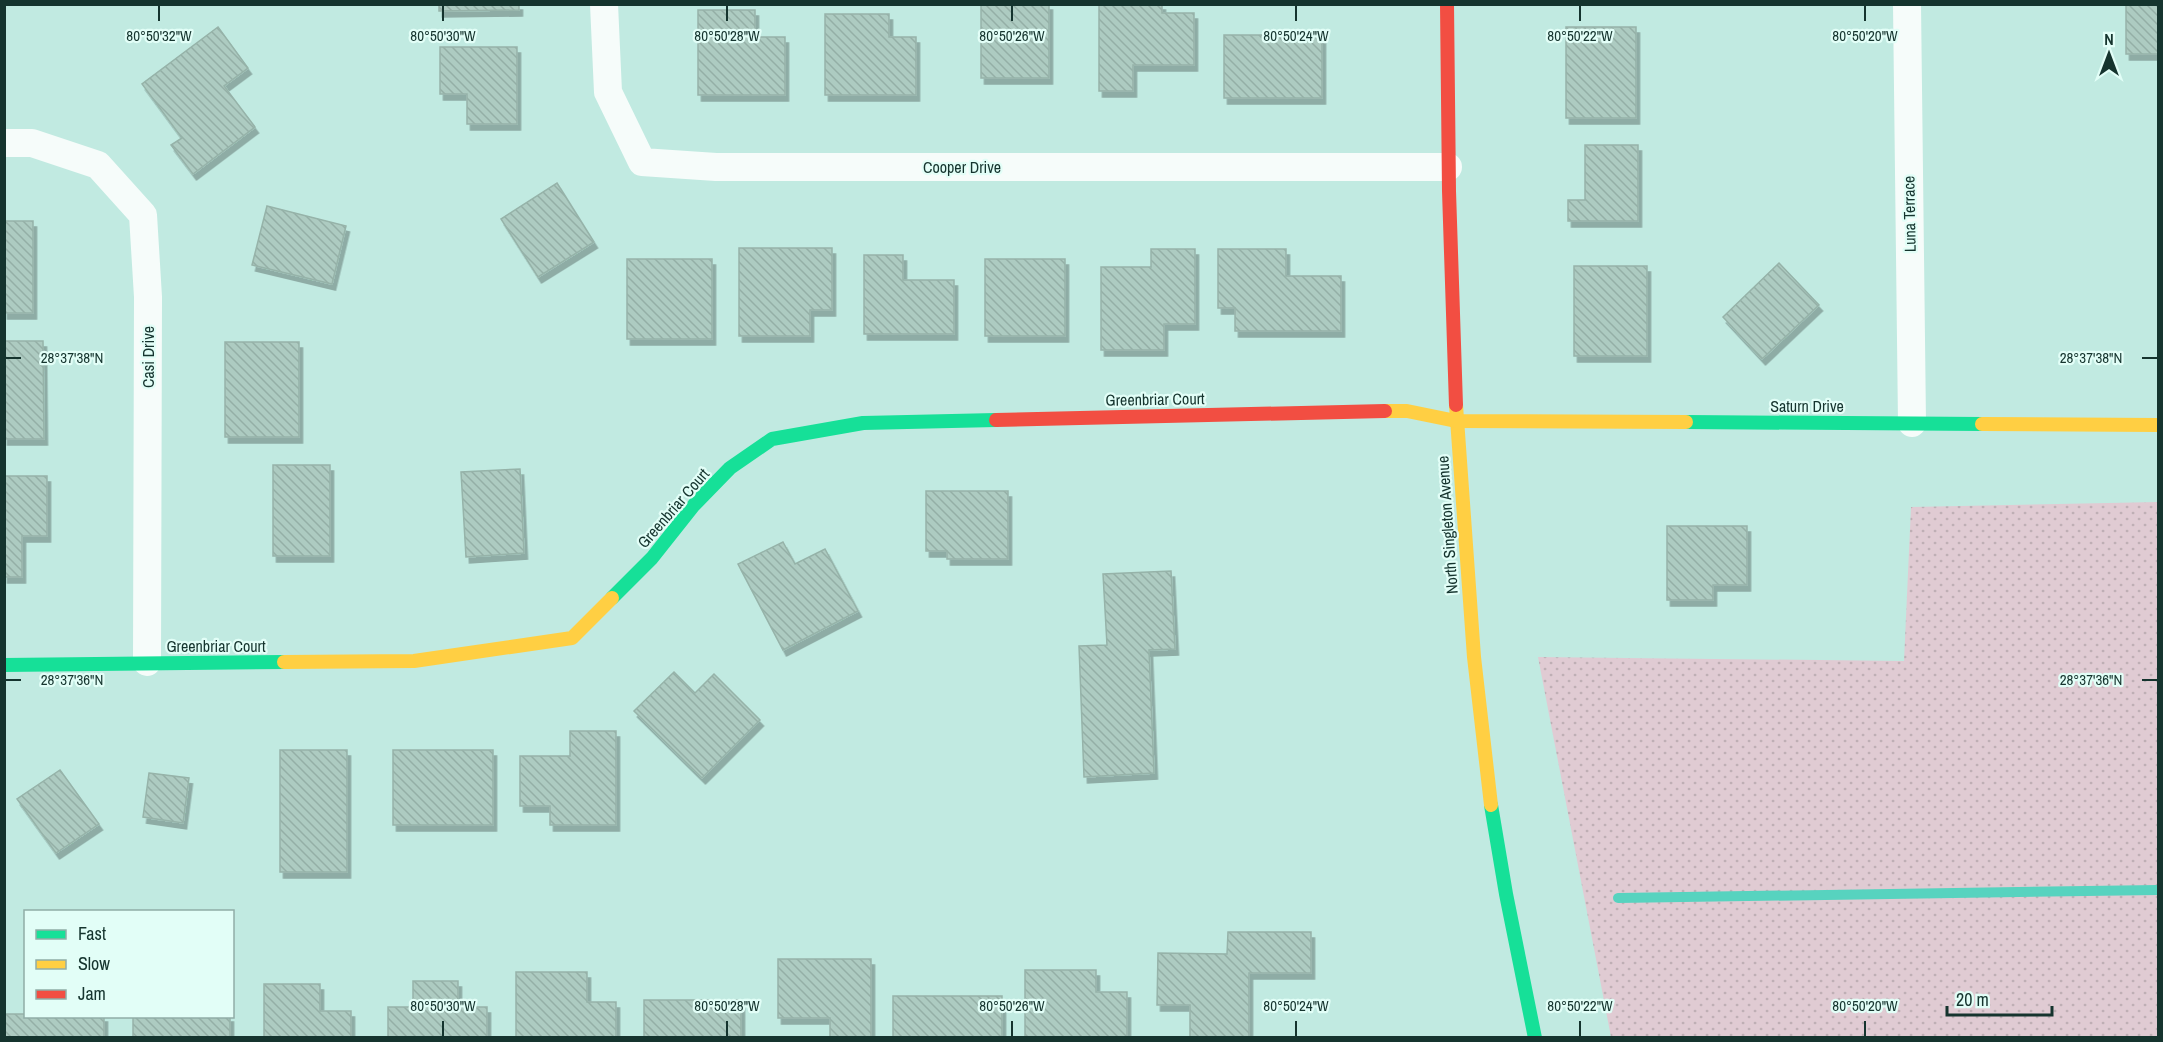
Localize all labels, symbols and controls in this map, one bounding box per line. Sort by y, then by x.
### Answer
north arrow [2079,24,2139,84]
text: 80°50'32"W [126,25,192,46]
text: 80°50'30"W [410,25,476,46]
text: 80°50'28"W [694,25,760,46]
text: 80°50'26"W [979,25,1045,46]
text: 80°50'24"W [1263,25,1329,46]
text: 80°50'22"W [1547,25,1613,46]
text: 80°50'20"W [1832,25,1898,46]
text: N [2104,28,2114,50]
street label: Cooper Drive [923,156,1001,178]
street label: Luna Terrace [1897,176,1921,252]
street label: Casi Drive [137,326,159,388]
text: 28°37'38"N [41,347,103,368]
text: 28°37'38"N [2060,347,2122,368]
street label: Greenbriar Court [1105,387,1205,411]
street label: Saturn Drive [1770,395,1844,417]
street label: North Singleton Avenue [1431,455,1463,595]
street label: Greenbriar Court [632,463,714,553]
street label: Greenbriar Court [166,635,266,657]
text: 28°37'36"N [41,669,103,690]
text: 28°37'36"N [2060,669,2122,690]
legend [24,910,234,1018]
text: Fast [78,921,106,946]
text: Slow [78,951,110,976]
scale bar [1947,979,2052,1017]
text: Jam [78,981,106,1006]
text: 20 m [1956,987,1989,1012]
text: 80°50'30"W [410,995,476,1016]
text: 80°50'28"W [694,995,760,1016]
text: 80°50'26"W [979,995,1045,1016]
text: 80°50'24"W [1263,995,1329,1016]
text: 80°50'22"W [1547,995,1613,1016]
text: 80°50'20"W [1832,995,1898,1016]

